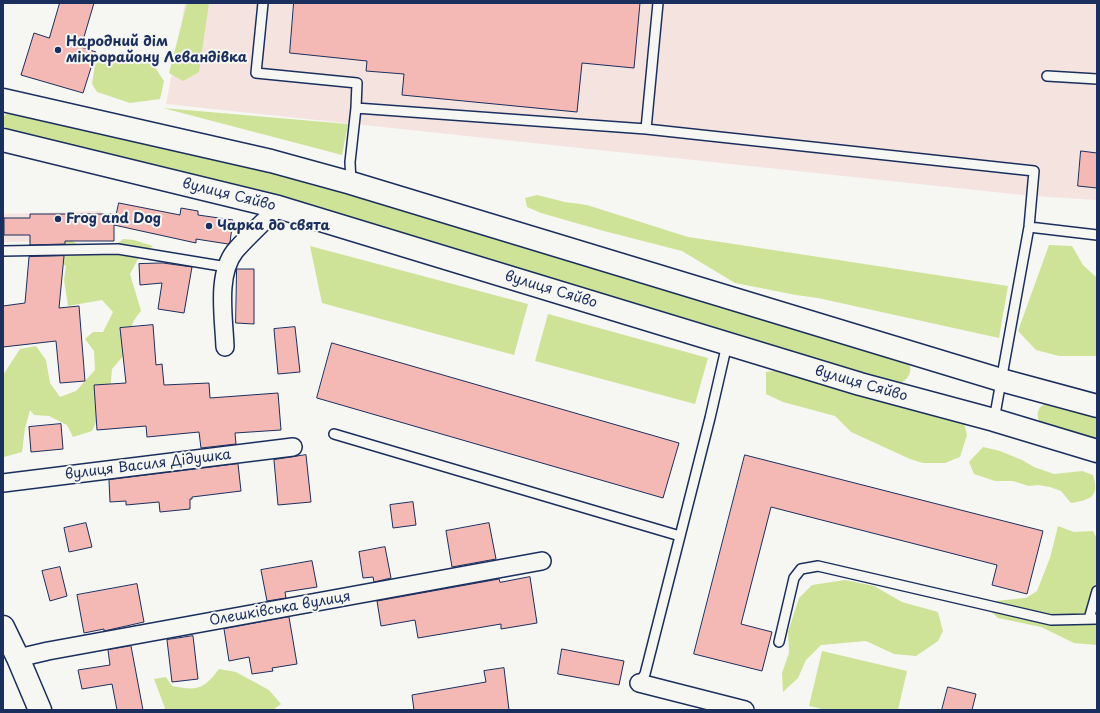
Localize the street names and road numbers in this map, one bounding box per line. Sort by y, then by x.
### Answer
street label: вулиця Сяйво [180,175,278,215]
street label: вулиця Сяйво [503,268,599,312]
street label: вулиця Сяйво [813,363,909,405]
street label: вулиця Василя Дідушка [64,446,232,484]
street label: Олешківська вулиця [208,588,352,630]

